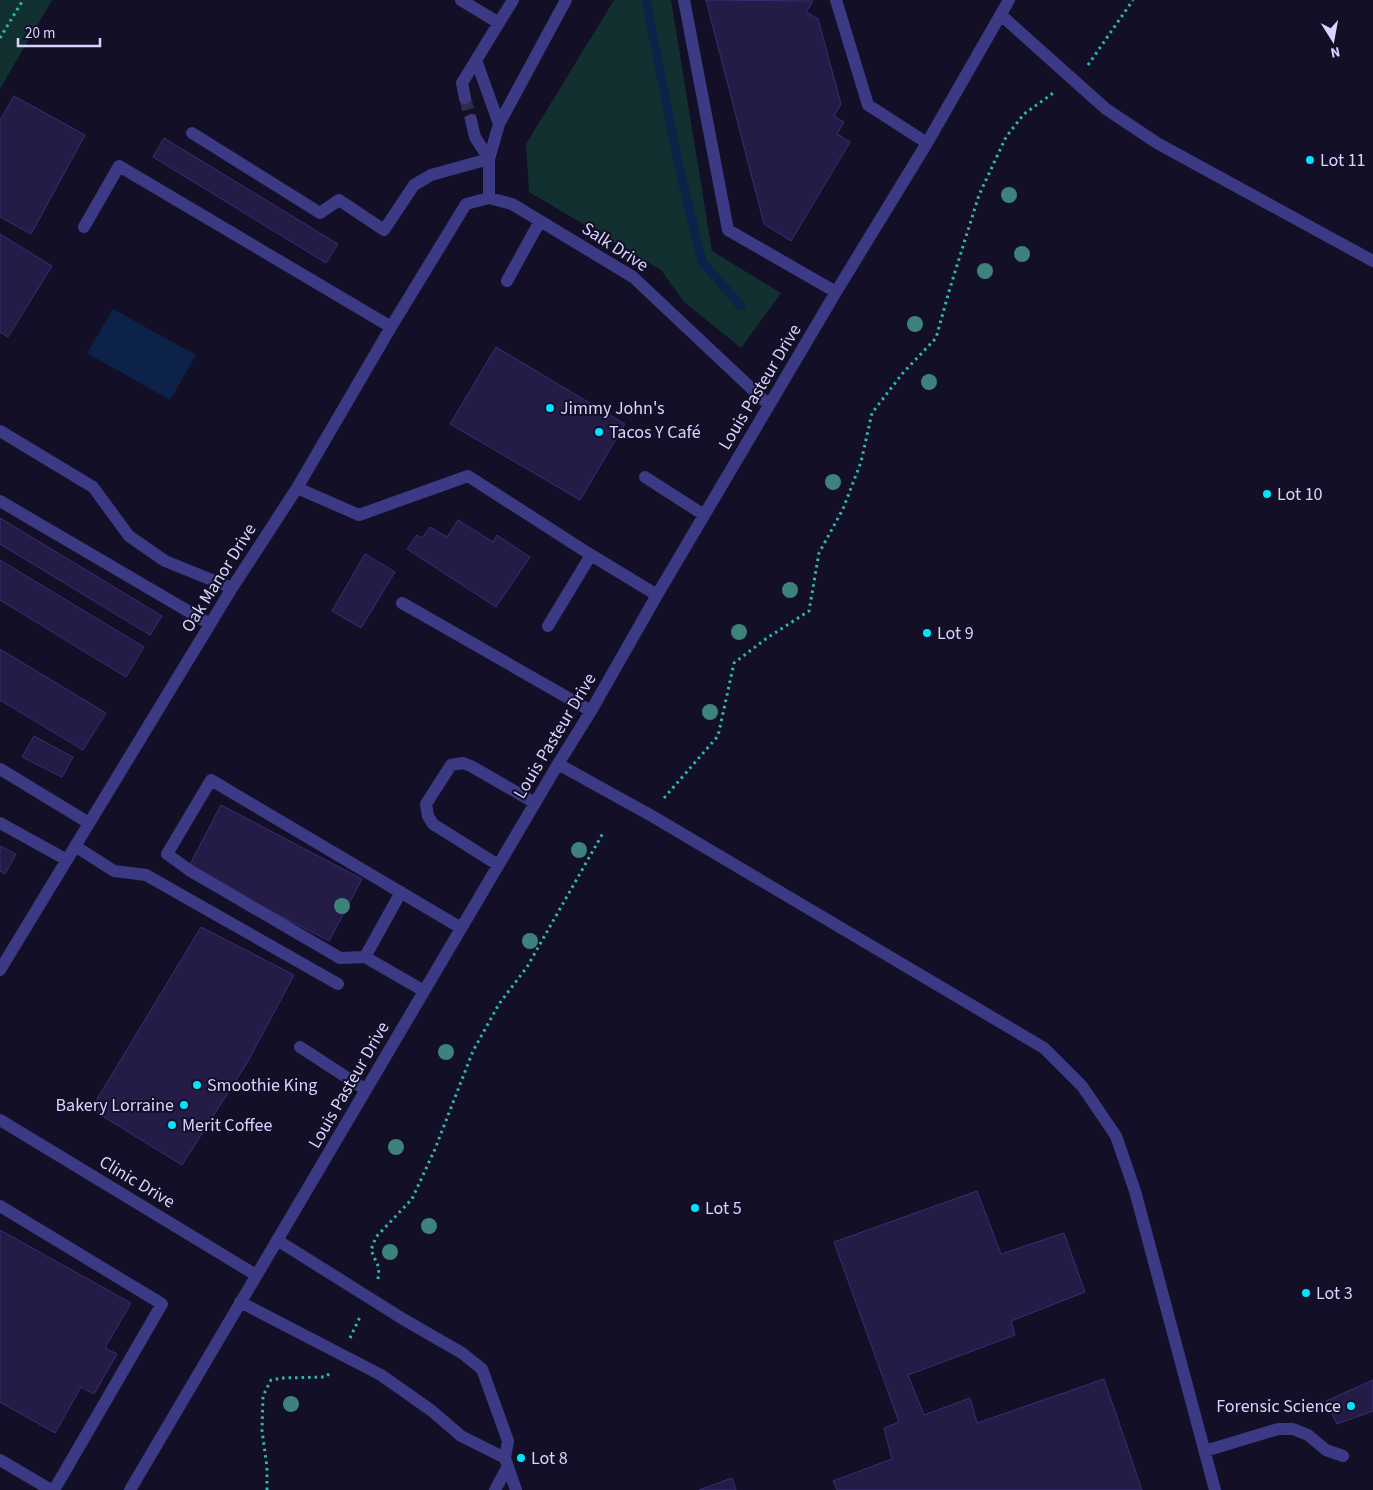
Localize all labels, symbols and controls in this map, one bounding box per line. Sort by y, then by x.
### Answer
scale bar [18,15,100,47]
north arrow [1308,15,1358,65]
text: 20 m [25,23,55,44]
text: N [1329,41,1342,62]
place label: Lot 11 [1320,148,1366,173]
marker: Lot 11 [1304,154,1316,166]
street label: Salk Drive [577,216,653,278]
street label: Louis Pasteur Drive [713,319,808,455]
place label: Jimmy John's [560,396,665,421]
marker: Jimmy John's [544,402,556,414]
place label: Tacos Y Café [609,420,701,445]
marker: Tacos Y Café [593,426,605,438]
place label: Lot 10 [1277,482,1323,507]
marker: Lot 10 [1261,488,1273,500]
street label: Oak Manor Drive [176,519,263,637]
place label: Lot 9 [937,621,974,646]
marker: Lot 9 [921,627,933,639]
street label: Louis Pasteur Drive [508,668,603,804]
street label: Louis Pasteur Drive [302,1017,396,1153]
place label: Smoothie King [207,1073,317,1098]
marker: Smoothie King [191,1079,203,1091]
place label: Bakery Lorraine [55,1093,174,1118]
marker: Bakery Lorraine [178,1099,190,1111]
place label: Merit Coffee [182,1113,272,1138]
marker: Merit Coffee [166,1119,178,1131]
street label: Clinic Drive [94,1150,180,1214]
place label: Lot 5 [705,1196,742,1221]
marker: Lot 5 [689,1202,701,1214]
place label: Lot 3 [1316,1281,1353,1306]
marker: Lot 3 [1300,1287,1312,1299]
place label: Forensic Science [1216,1394,1341,1419]
marker: Forensic Science [1345,1400,1357,1412]
place label: Lot 8 [531,1446,568,1471]
marker: Lot 8 [515,1452,527,1464]

